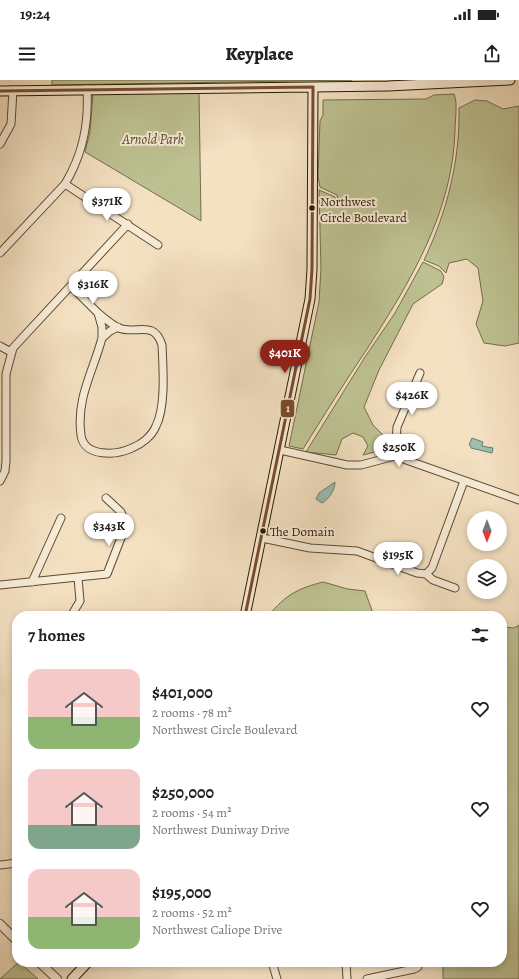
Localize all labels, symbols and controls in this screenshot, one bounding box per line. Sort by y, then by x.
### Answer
text: 19:24 [20,4,50,24]
text: Keyplace [225,42,294,66]
icon: menu [16,43,38,65]
icon: share [481,43,503,65]
park label: Arnold Park [121,130,184,149]
pin: $371K [79,188,135,222]
text: $371K [92,192,122,209]
place label: Northwest Circle Boulevard [320,193,407,226]
marker: Northwest Circle Boulevard [307,203,317,213]
pin: $316K [65,271,121,305]
text: $316K [78,275,108,292]
pin: $401K [257,340,313,374]
text: $401K [269,344,301,361]
pin: $426K [384,382,440,416]
text: $426K [395,386,429,403]
line badge: 1 [280,399,295,418]
text: 1 [286,401,290,416]
pin: $250K [371,434,427,468]
text: $250K [383,438,415,455]
north arrow [467,511,507,551]
map controls [467,511,507,599]
pin: $343K [81,513,137,547]
text: $343K [93,517,125,534]
place label: The Domain [270,523,335,540]
marker: The Domain [258,526,268,536]
pin: $195K [370,542,426,576]
text: $195K [383,546,413,563]
button: layers [467,559,507,599]
text: 7 homes [28,624,85,647]
icon: filters [469,624,491,646]
text: $401,000 [152,681,213,704]
icon: home [60,685,108,733]
icon: heart [469,698,491,720]
text: 2 rooms · 78 m² [152,704,232,721]
text: Northwest Circle Boulevard [152,721,297,738]
text: $250,000 [152,781,214,804]
icon: home [60,785,108,833]
icon: heart [469,798,491,820]
text: 2 rooms · 54 m² [152,804,231,821]
text: Northwest Duniway Drive [152,821,290,838]
text: $195,000 [152,881,211,904]
icon: home [60,885,108,933]
icon: heart [469,898,491,920]
text: 2 rooms · 52 m² [152,904,232,921]
text: Northwest Caliope Drive [152,921,282,938]

